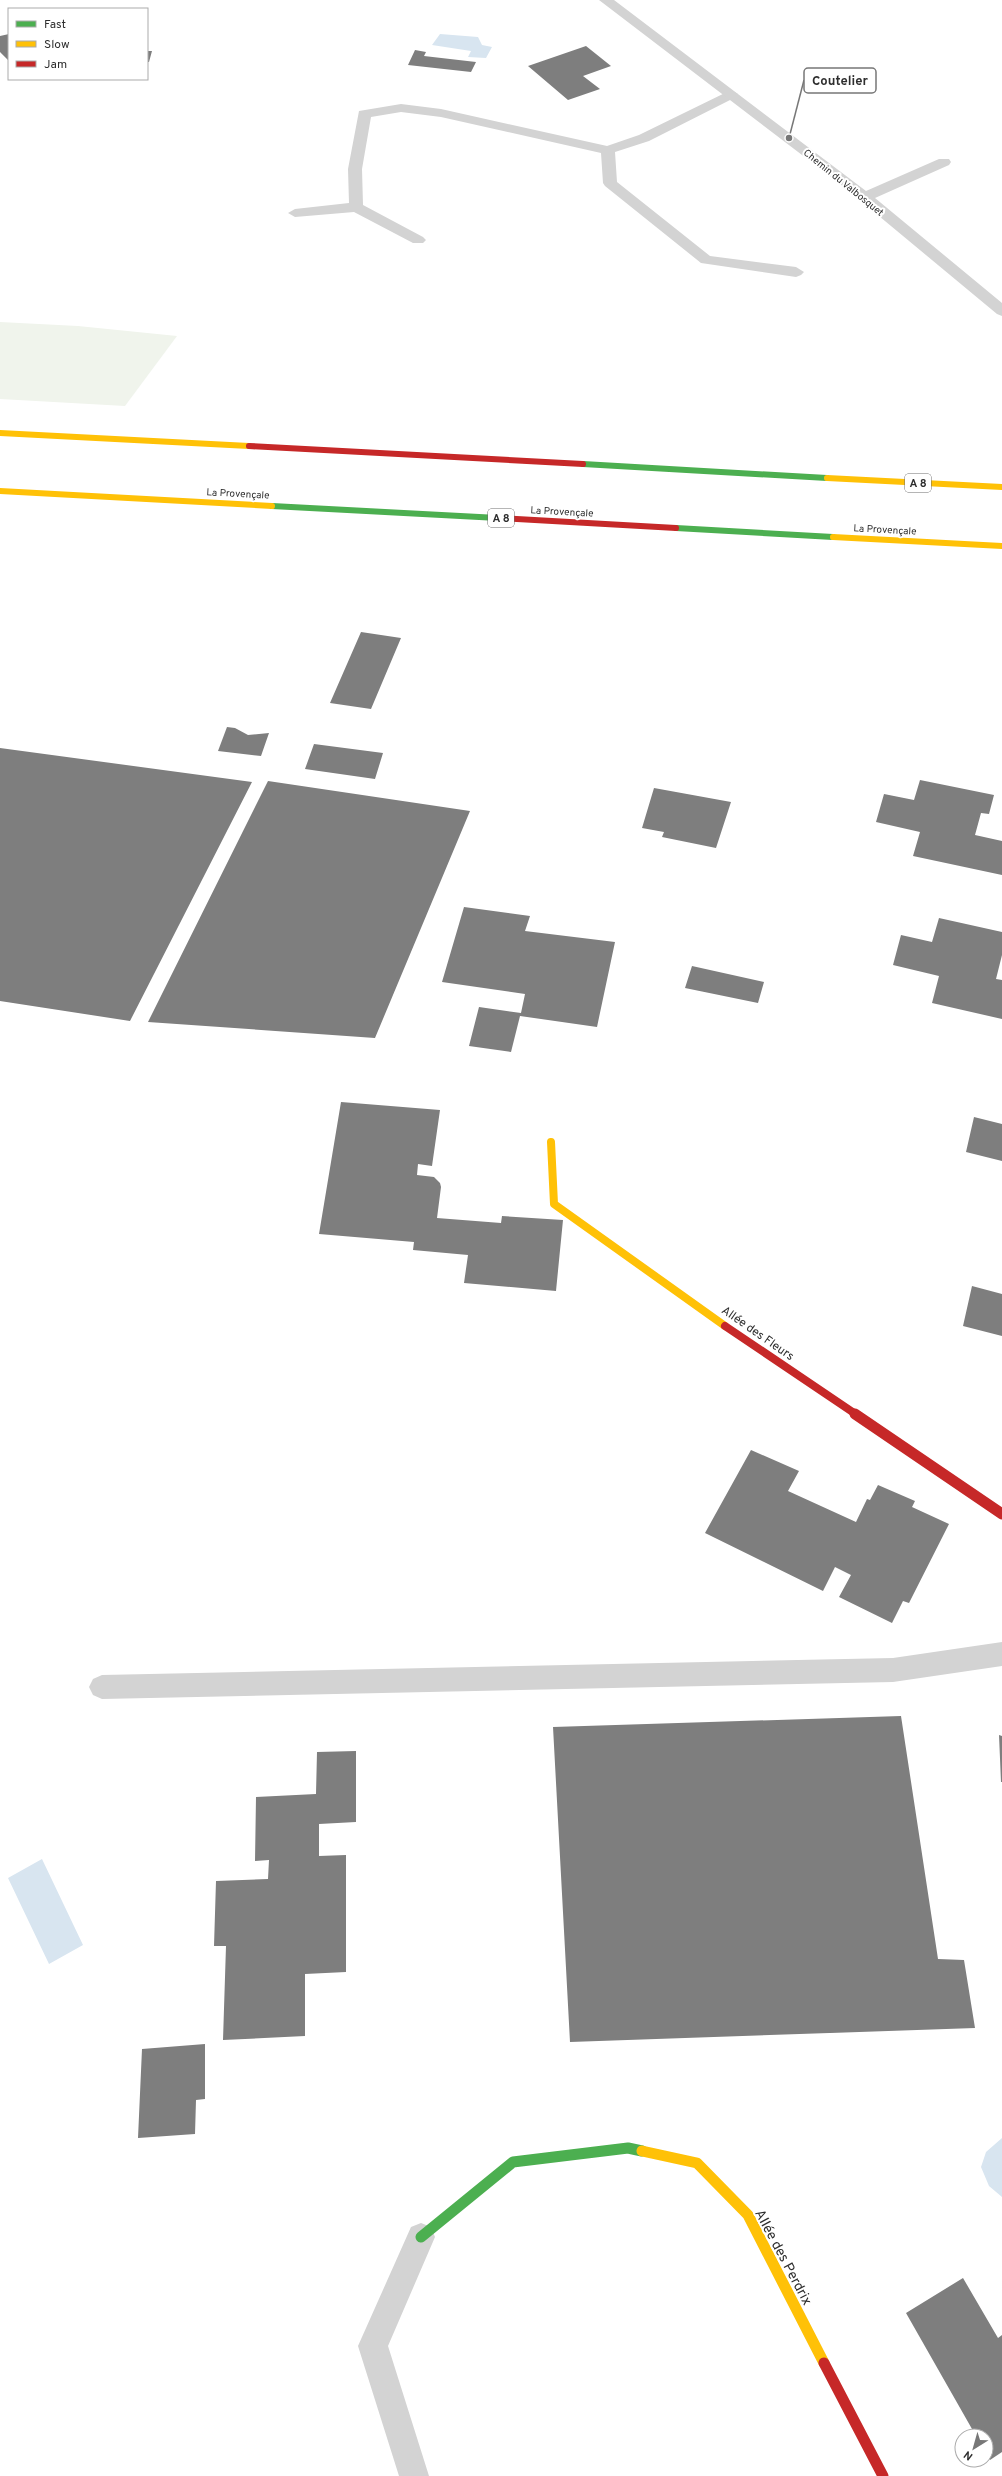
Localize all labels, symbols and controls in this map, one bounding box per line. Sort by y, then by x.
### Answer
legend [8,8,148,80]
text: Fast [44,17,66,33]
text: Slow [44,37,70,53]
text: Jam [44,57,67,73]
callout: Coutelier [804,68,876,93]
text: Coutelier [812,74,868,90]
street label: Chemin du Valbosquet [800,147,886,220]
road number: A 8 [905,474,931,492]
street label: La Provençale [206,486,270,503]
street label: La Provençale [530,504,594,521]
road number: A 8 [488,509,514,527]
street label: La Provençale [853,522,917,539]
street label: Allée des Fleurs [718,1303,797,1365]
street label: Allée des Perdrix [750,2207,815,2308]
north arrow [954,2428,994,2468]
text: N [961,2447,976,2463]

